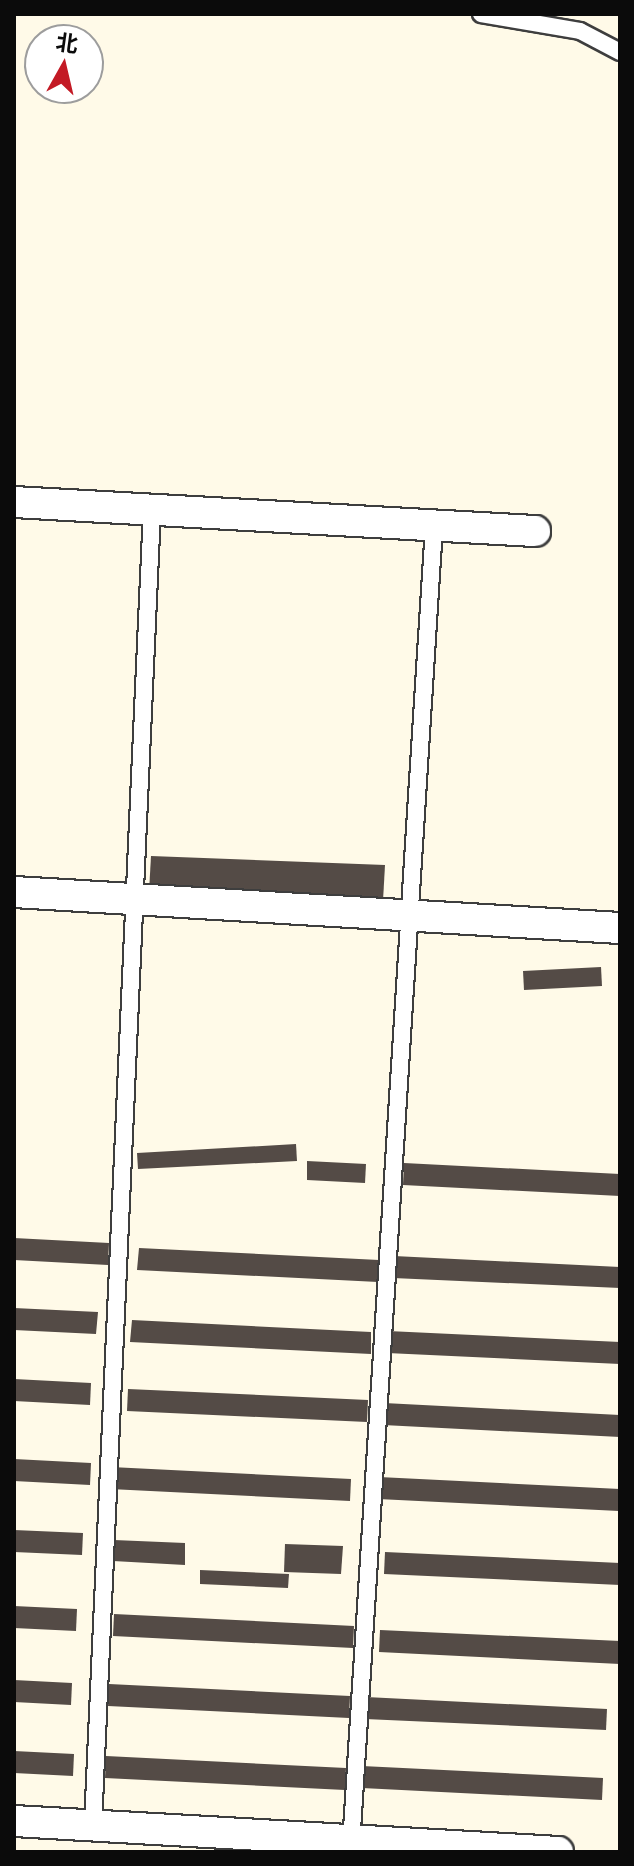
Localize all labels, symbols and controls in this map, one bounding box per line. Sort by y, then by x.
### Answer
north arrow [24,24,104,104]
text: 北 [54,24,80,60]

